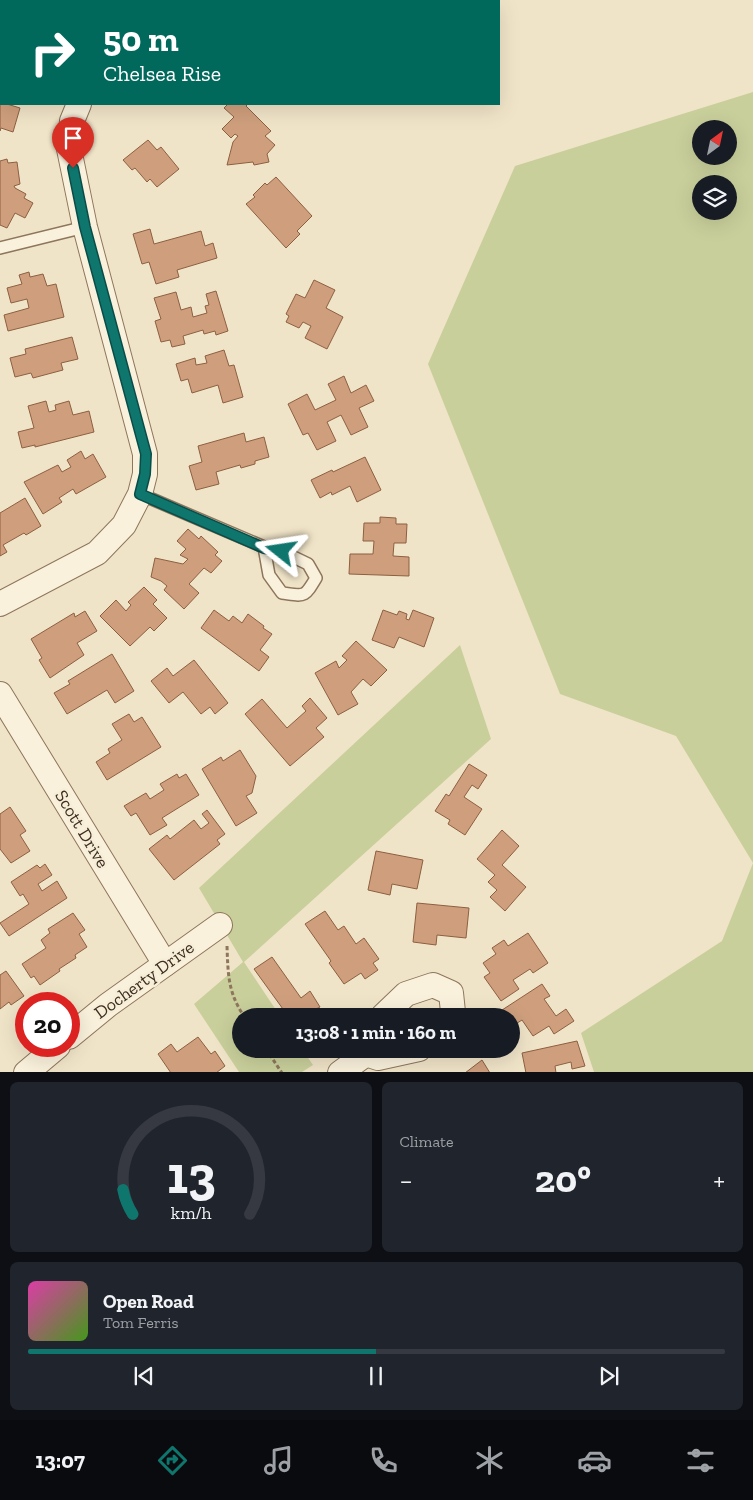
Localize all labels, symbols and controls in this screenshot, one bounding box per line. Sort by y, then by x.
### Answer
text: 50 m [103,18,179,60]
icon: right [20,20,85,85]
text: Chelsea Rise [103,60,221,87]
pin [52,117,94,168]
north arrow [692,120,738,165]
map controls [692,120,737,220]
icon: arrive [59,124,87,152]
button: layers [692,175,737,220]
position arrow [254,524,306,576]
street label: Scott Drive [50,786,114,872]
street label: Docherty Drive [90,936,198,1024]
speed limit sign: 20 [15,992,80,1057]
text: 13:08 · 1 min · 160 m [296,1021,456,1044]
text: Climate [400,1132,454,1151]
text: 13 [166,1144,215,1206]
text: 20° [535,1156,591,1202]
text: − [400,1164,413,1197]
text: + [713,1164,725,1197]
text: km/h [170,1202,211,1224]
text: Open Road [103,1290,194,1313]
text: Tom Ferris [103,1313,179,1332]
icon: previous [130,1362,158,1390]
icon: pause [362,1362,390,1390]
icon: next [595,1362,623,1390]
icon: directions [155,1443,190,1478]
icon: music [261,1443,296,1478]
icon: phone [366,1443,401,1478]
icon: climate [472,1443,507,1478]
icon: car [577,1443,612,1478]
icon: filters [683,1443,718,1478]
text: 13:07 [35,1447,85,1474]

